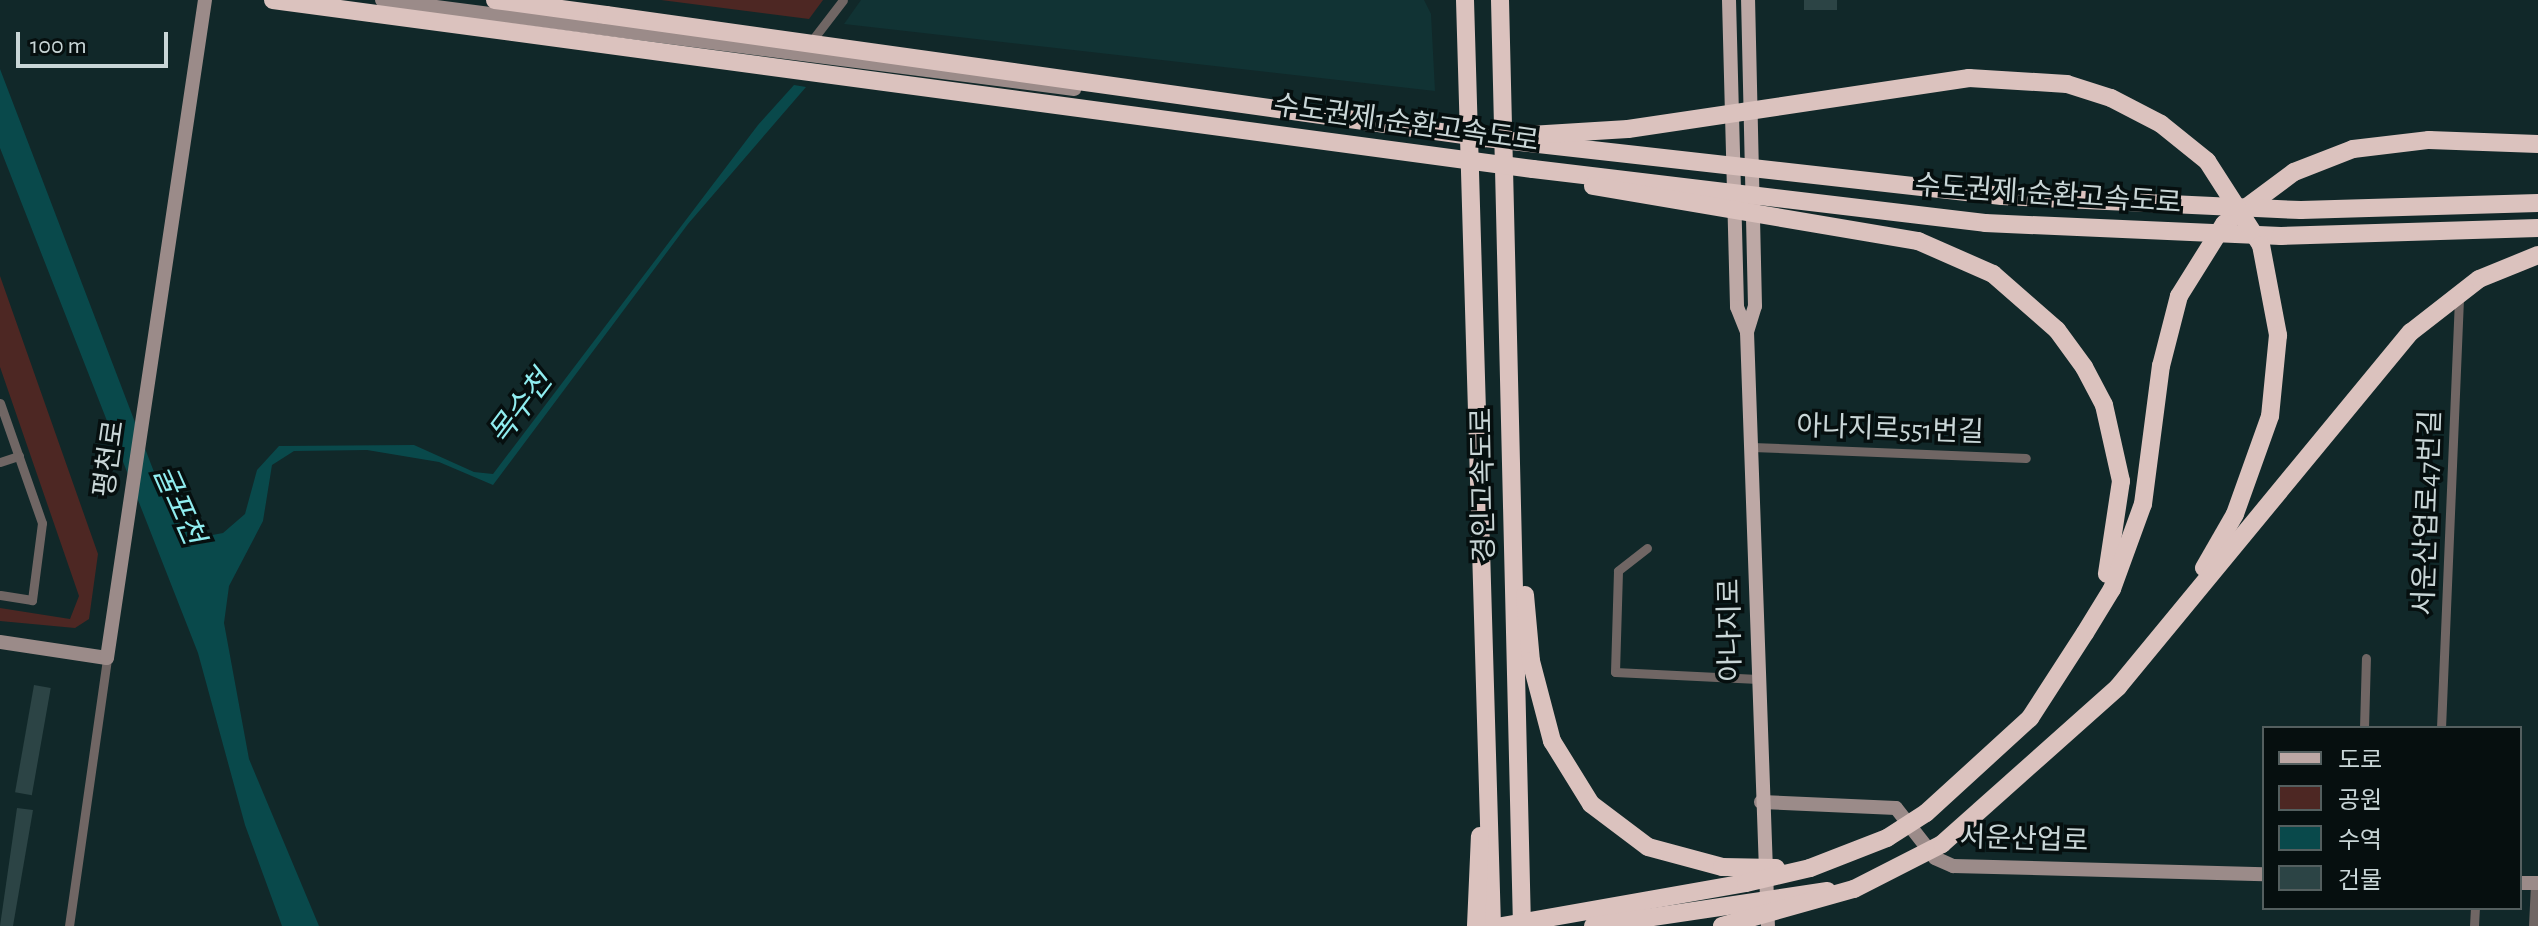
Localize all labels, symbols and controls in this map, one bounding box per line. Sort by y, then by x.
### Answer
scale bar [20,16,172,66]
text: 100 m [30,34,87,58]
street label: 수도권제1순환고속도로 [1271,89,1541,159]
street label: 수도권제1순환고속도로 [1914,169,2182,221]
water label: 목수천 [482,364,560,452]
street label: 경인고속도로 [1466,407,1502,563]
street label: 아나지로551번길 [1796,410,1984,450]
street label: 서운산업로47번길 [2408,410,2448,616]
street label: 평천로 [88,418,132,500]
water label: 굴포천 [145,460,211,550]
street label: 아나지로 [1713,578,1749,682]
legend [2262,726,2522,910]
text: 도로 [2338,749,2382,773]
text: 공원 [2338,789,2382,813]
street label: 서운산업로 [1959,821,2089,859]
text: 수역 [2338,829,2382,853]
text: 건물 [2338,869,2382,893]

